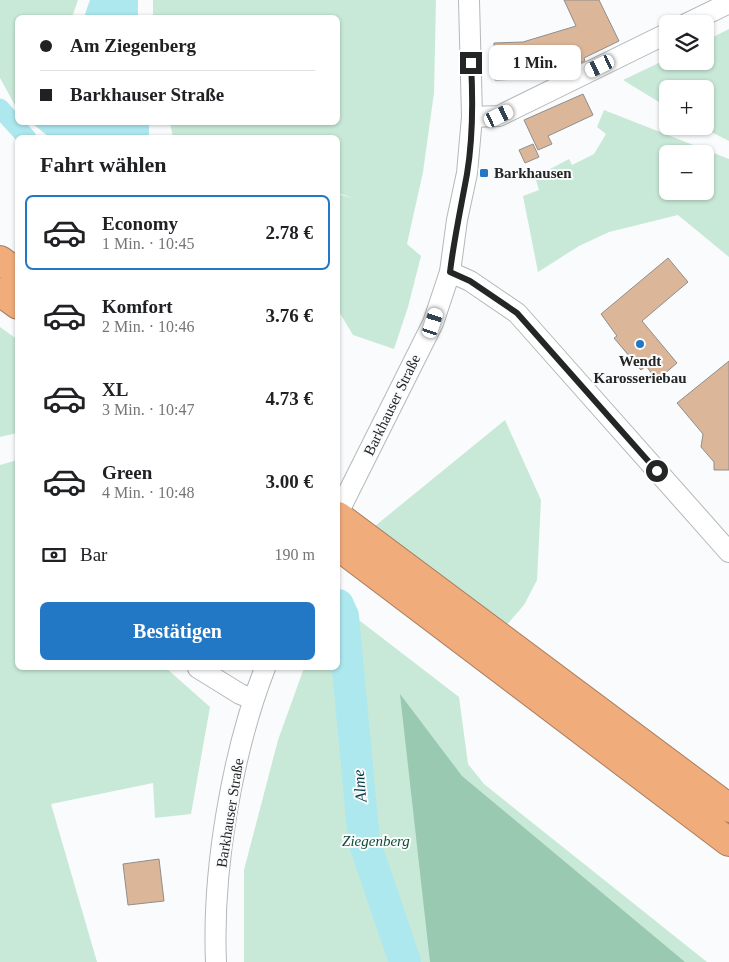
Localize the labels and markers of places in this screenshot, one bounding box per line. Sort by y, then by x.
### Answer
place label: Barkhausen [494,165,572,181]
marker: Barkhausen [478,167,490,179]
marker: Wendt Karosseriebau [634,338,646,350]
place label: Wendt Karosseriebau [593,353,687,386]

